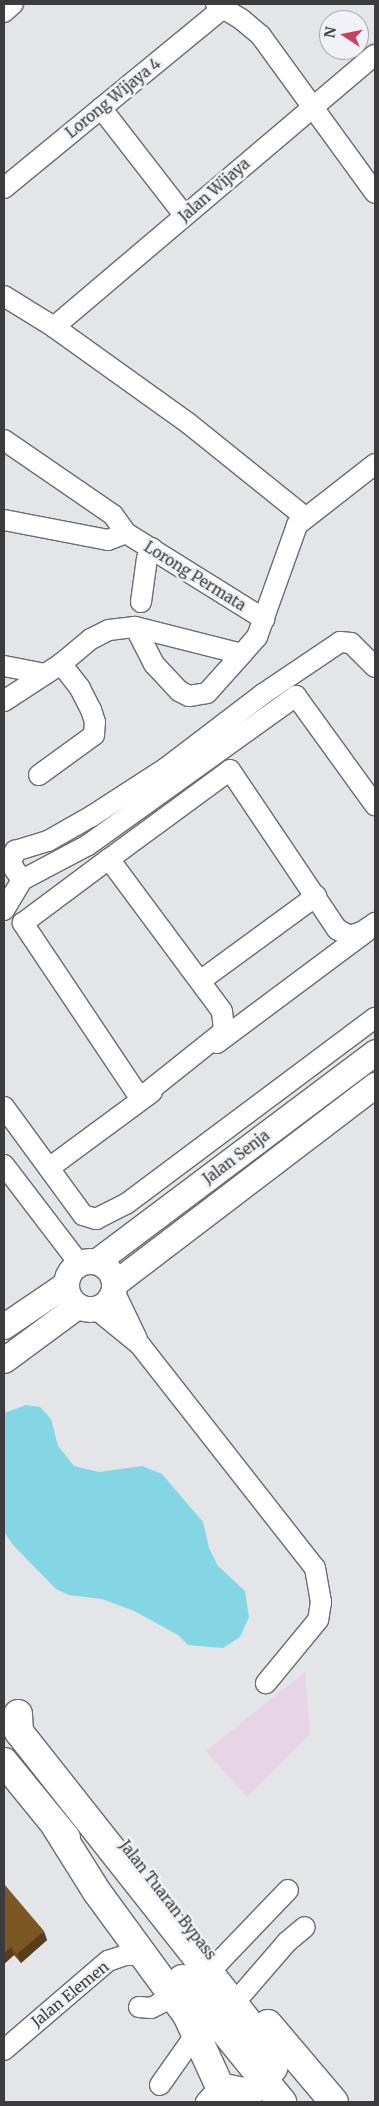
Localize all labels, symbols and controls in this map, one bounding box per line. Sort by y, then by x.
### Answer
north arrow [319,10,369,60]
text: N [320,25,340,39]
street label: Lorong Wijaya 4 [62,54,164,142]
street label: Jalan Wijaya [175,154,253,226]
street label: Lorong Permata [141,538,249,614]
street label: Jalan Senja [199,1126,273,1188]
street label: Jalan Tuaran Bypass [116,1837,220,1963]
street label: Jalan Elemen [28,1957,112,2031]

